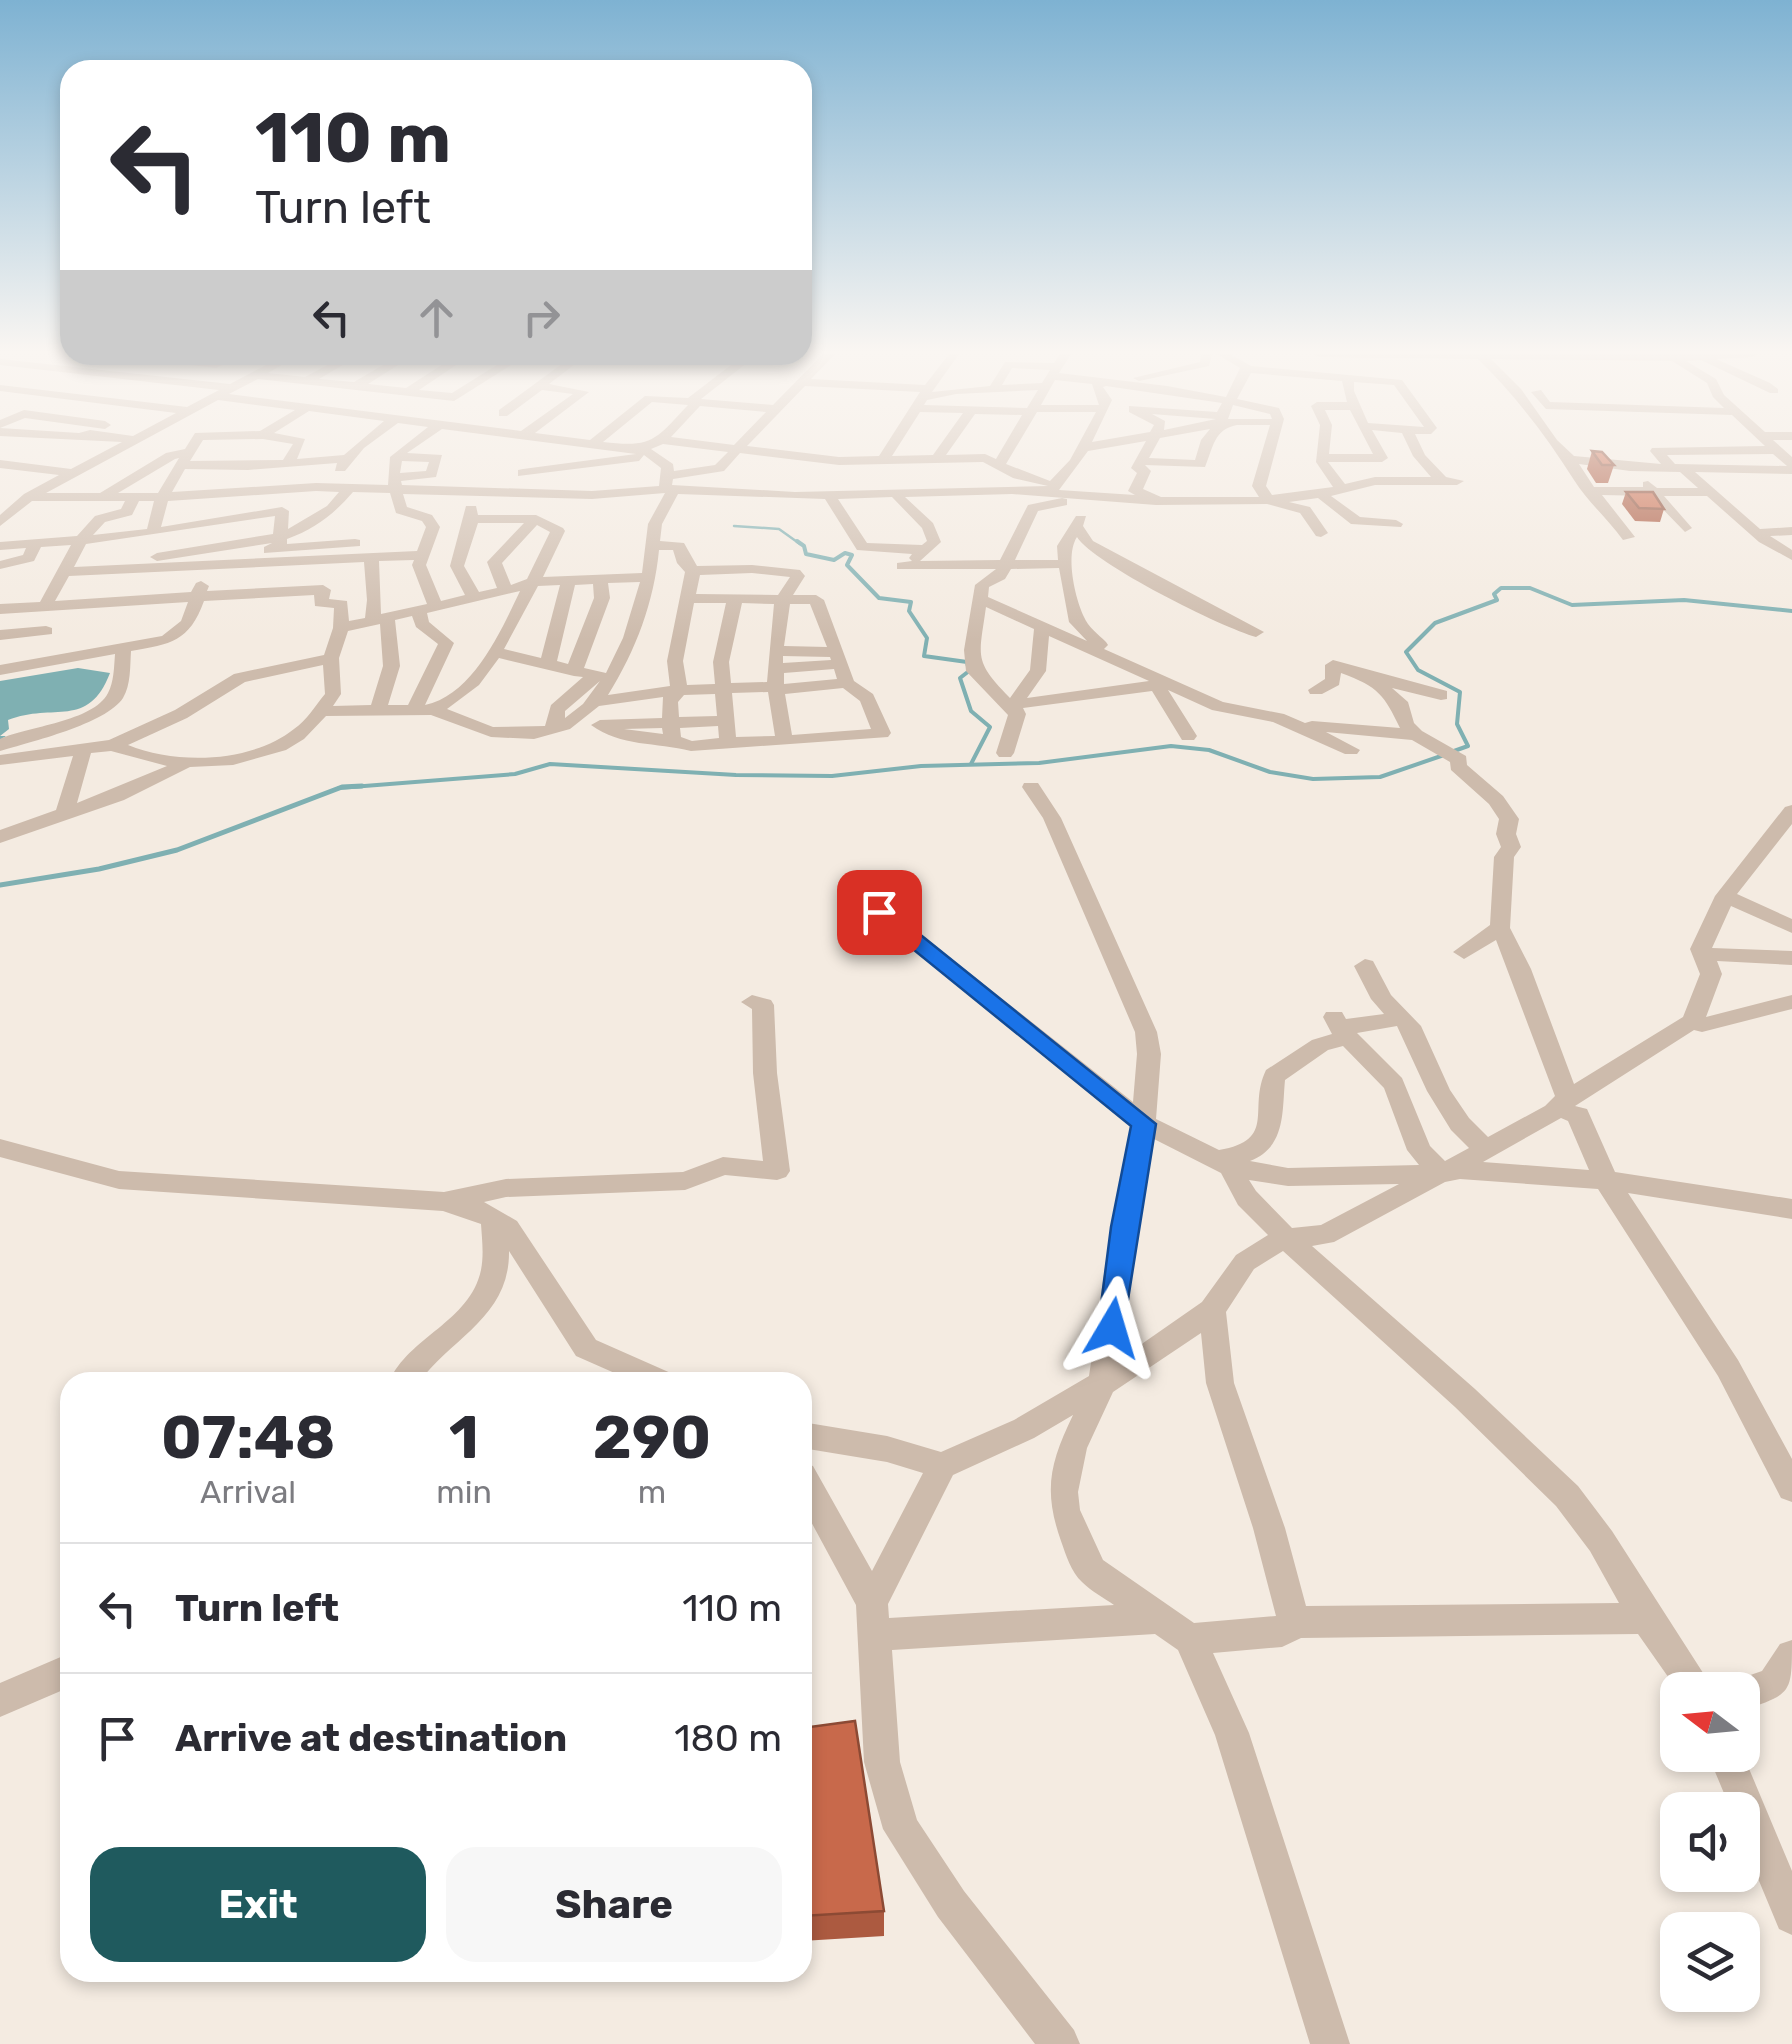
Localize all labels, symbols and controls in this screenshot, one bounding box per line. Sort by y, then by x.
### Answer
text: 110 m [255,97,451,180]
icon: left [90,100,220,230]
text: Turn left [255,181,431,234]
icon: left [304,290,359,345]
icon: ahead [409,290,464,345]
icon: right [514,290,569,345]
pin [837,870,922,955]
icon: arrive [852,885,907,940]
position arrow [1060,1276,1164,1380]
text: 07:48 [161,1402,335,1473]
text: 1 [449,1402,479,1473]
text: 290 [593,1402,711,1473]
text: Arrival [200,1473,296,1511]
text: min [436,1473,492,1511]
text: m [638,1473,666,1511]
icon: left [90,1581,145,1636]
text: Turn left [175,1585,339,1631]
text: 110 m [682,1585,782,1631]
north arrow [1660,1672,1760,1772]
map controls [1660,1672,1760,2012]
icon: arrive [90,1711,145,1766]
text: Arrive at destination [175,1715,567,1761]
text: 180 m [674,1715,782,1761]
button: sound [1660,1792,1760,1892]
button: Exit [90,1847,426,1962]
button: Share [446,1847,782,1962]
button: layers [1660,1912,1760,2012]

